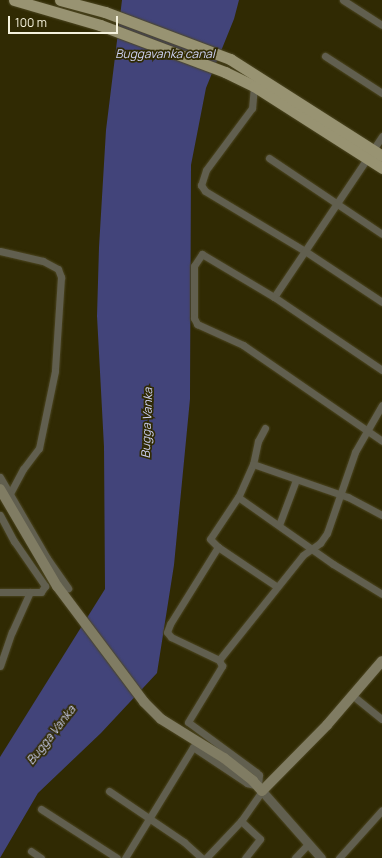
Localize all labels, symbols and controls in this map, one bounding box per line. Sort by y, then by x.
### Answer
scale bar [10,8,120,34]
text: 100 m [15,14,47,31]
water label: Buggavanka canal [115,47,215,61]
water label: Bugga Vanka [139,387,155,459]
water label: Bugga Vanka [24,703,78,767]

